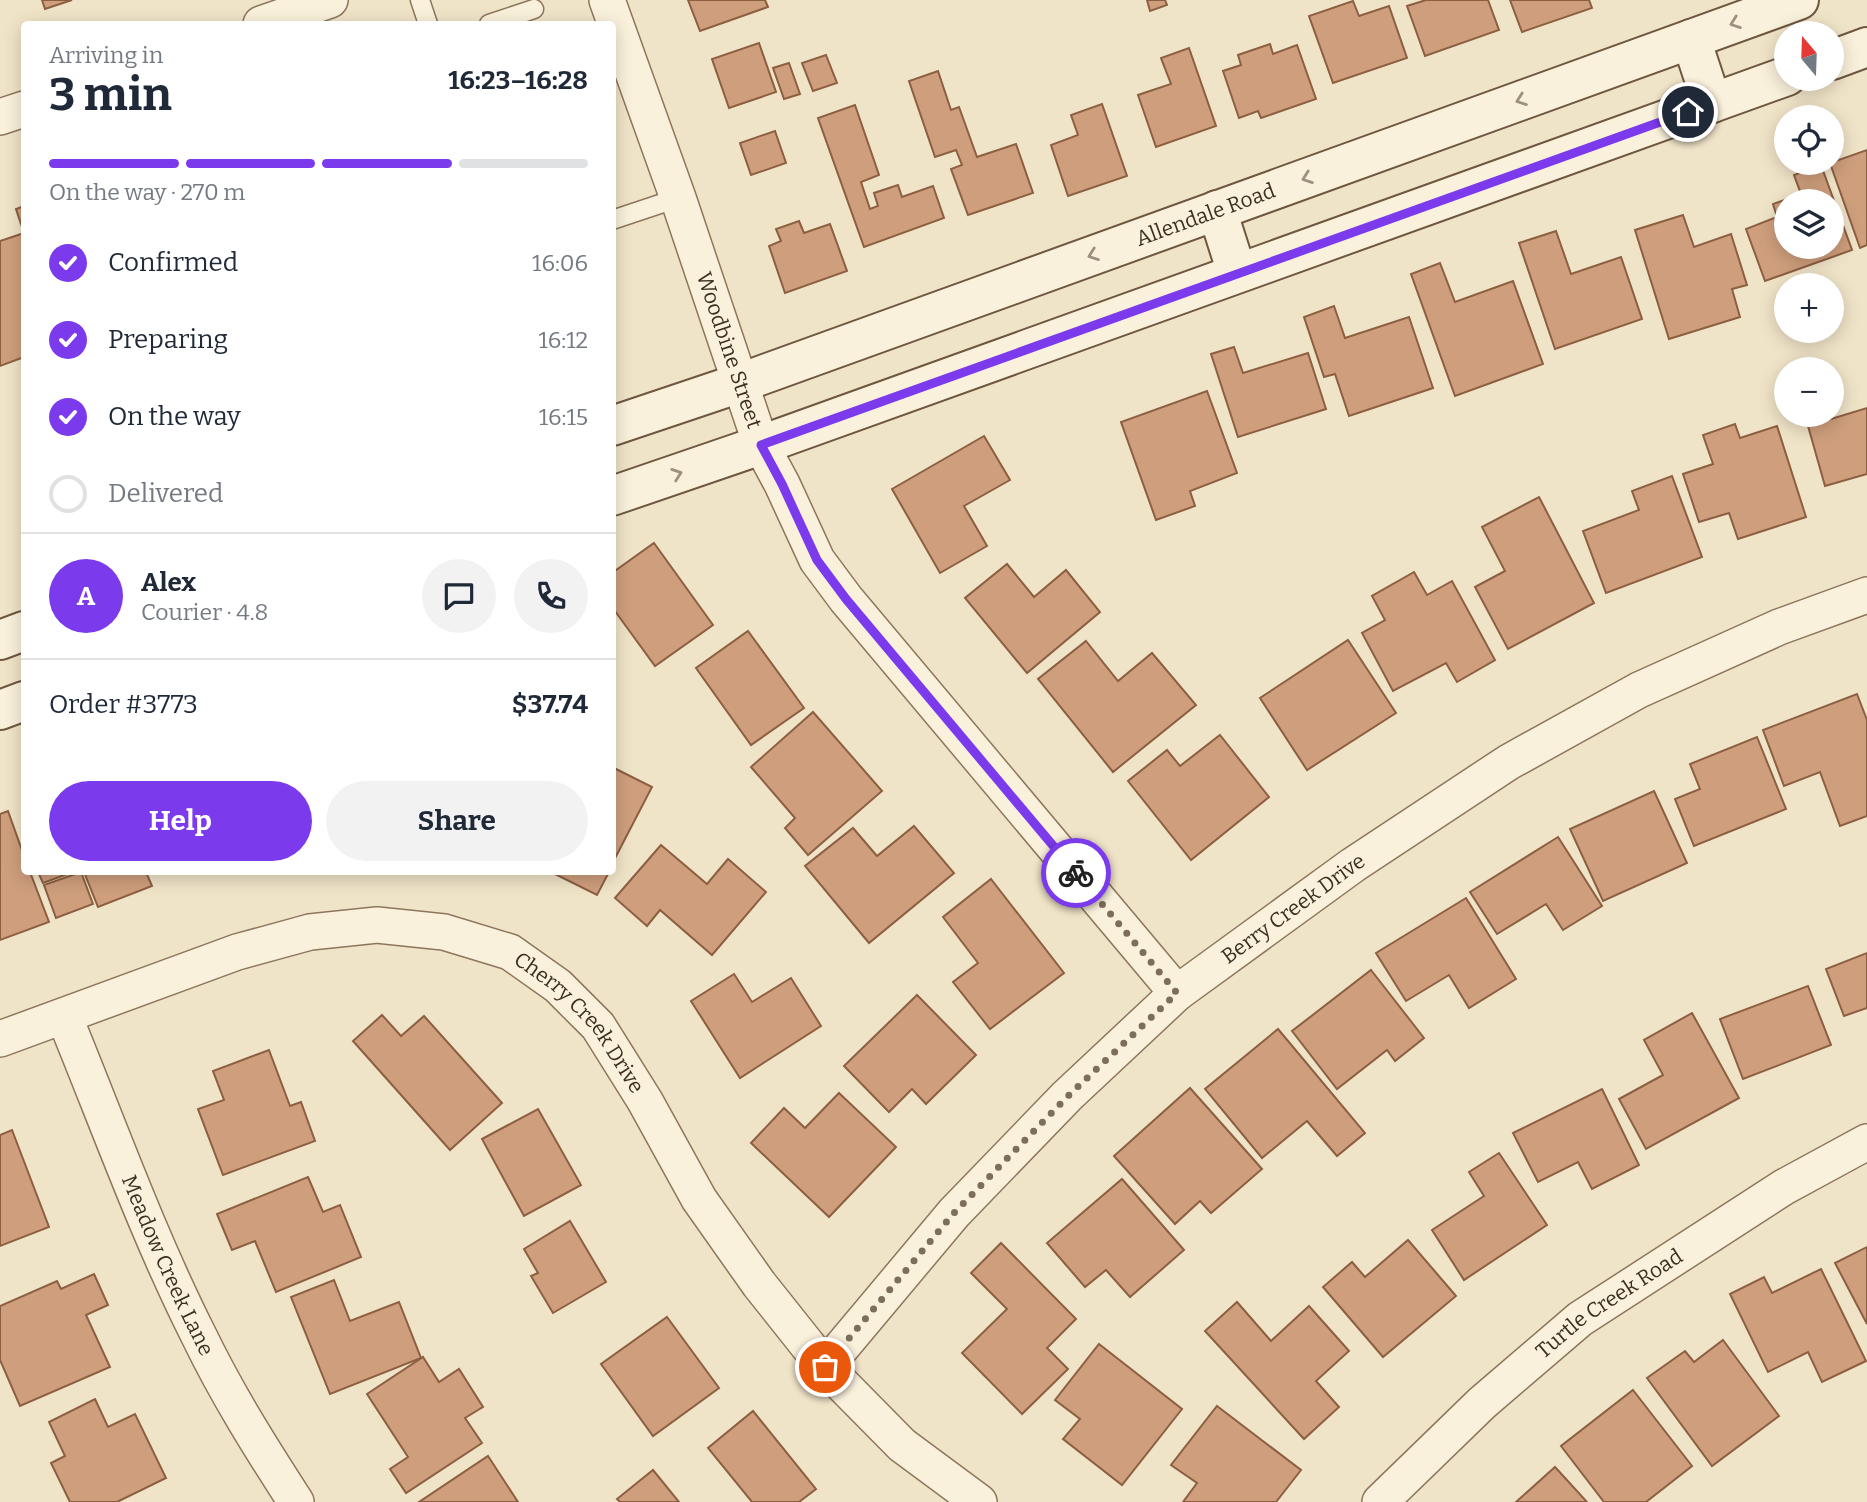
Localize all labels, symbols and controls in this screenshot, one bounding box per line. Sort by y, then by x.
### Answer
one-way arrow [1729,15,1741,29]
north arrow [1774,21,1844,91]
map controls [1774,21,1844,427]
text: Arriving in [49,41,163,69]
text: 16:23–16:28 [448,65,588,96]
text: 3 min [49,67,172,122]
pin [1658,82,1718,142]
one-way arrow [1515,92,1527,106]
icon: home [1669,93,1707,131]
button: locate [1774,105,1844,175]
one-way arrow [1301,170,1313,184]
text: On the way · 270 m [49,178,245,206]
street label: Allendale Road [1132,178,1279,252]
button: layers [1774,189,1844,259]
icon: check [49,244,87,282]
text: Confirmed [108,247,238,278]
one-way arrow [1087,247,1099,261]
text: 16:06 [532,249,588,277]
street label: Woodbine Street [691,269,768,432]
button: + [1774,273,1844,343]
icon: check [49,321,87,359]
text: Preparing [108,324,228,355]
text: 16:12 [538,326,588,354]
button: − [1774,357,1844,427]
icon: check [49,398,87,436]
text: On the way [108,401,241,432]
text: 16:15 [539,403,588,431]
one-way arrow [670,468,683,482]
text: Delivered [108,478,223,509]
button: chat [422,559,496,633]
button: phone [514,559,588,633]
text: Alex [141,567,196,598]
text: A [77,581,95,612]
text: Courier · 4.8 [141,598,268,626]
text: Order #3773 [49,689,198,720]
text: $37.74 [512,689,588,720]
button: Help [49,781,312,861]
button: Share [326,781,588,861]
courier [1041,838,1111,908]
street label: Berry Creek Drive [1216,848,1370,969]
icon: bike [1057,854,1095,892]
street label: Cherry Creek Drive [509,946,650,1098]
street label: Meadow Creek Lane [116,1171,220,1360]
street label: Turtle Creek Road [1531,1243,1687,1364]
pin [795,1337,855,1397]
icon: bag [806,1348,844,1386]

